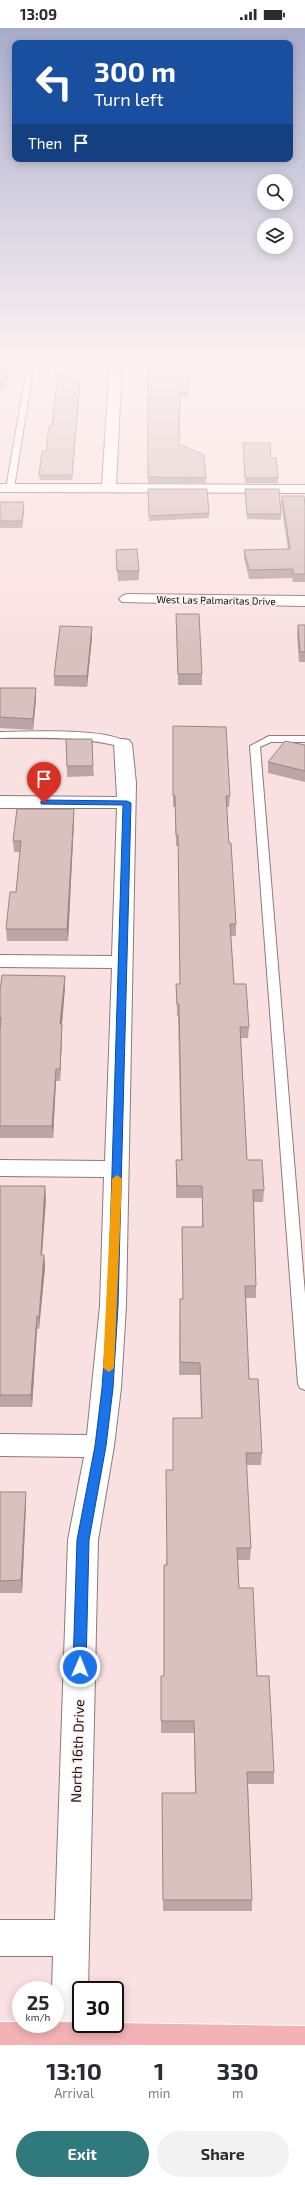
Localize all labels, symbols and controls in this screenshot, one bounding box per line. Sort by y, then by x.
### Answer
text: 13:09 [20,5,57,23]
text: 300 m [94,54,176,88]
icon: left [28,56,80,108]
text: Turn left [94,88,164,110]
icon: arrive [70,132,92,154]
text: Then [28,134,62,152]
map controls [257,174,293,254]
button: search [257,174,293,210]
button: layers [257,218,293,254]
street label: West Las Palmaritas Drive [156,593,276,607]
pin [27,762,61,803]
icon: arrive [33,768,55,790]
position arrow [59,1646,101,1688]
street label: North 16th Drive [67,1699,87,1803]
speed limit sign: 30 [72,1981,124,2033]
text: 25 [27,1990,49,2014]
text: km/h [26,2011,50,2023]
text: 13:10 [46,2056,102,2085]
text: 1 [154,2056,164,2085]
text: 330 [216,2056,259,2085]
text: Arrival [54,2085,94,2101]
text: min [148,2085,170,2101]
text: m [232,2085,243,2101]
button: Exit [16,2131,149,2177]
button: Share [157,2131,289,2177]

